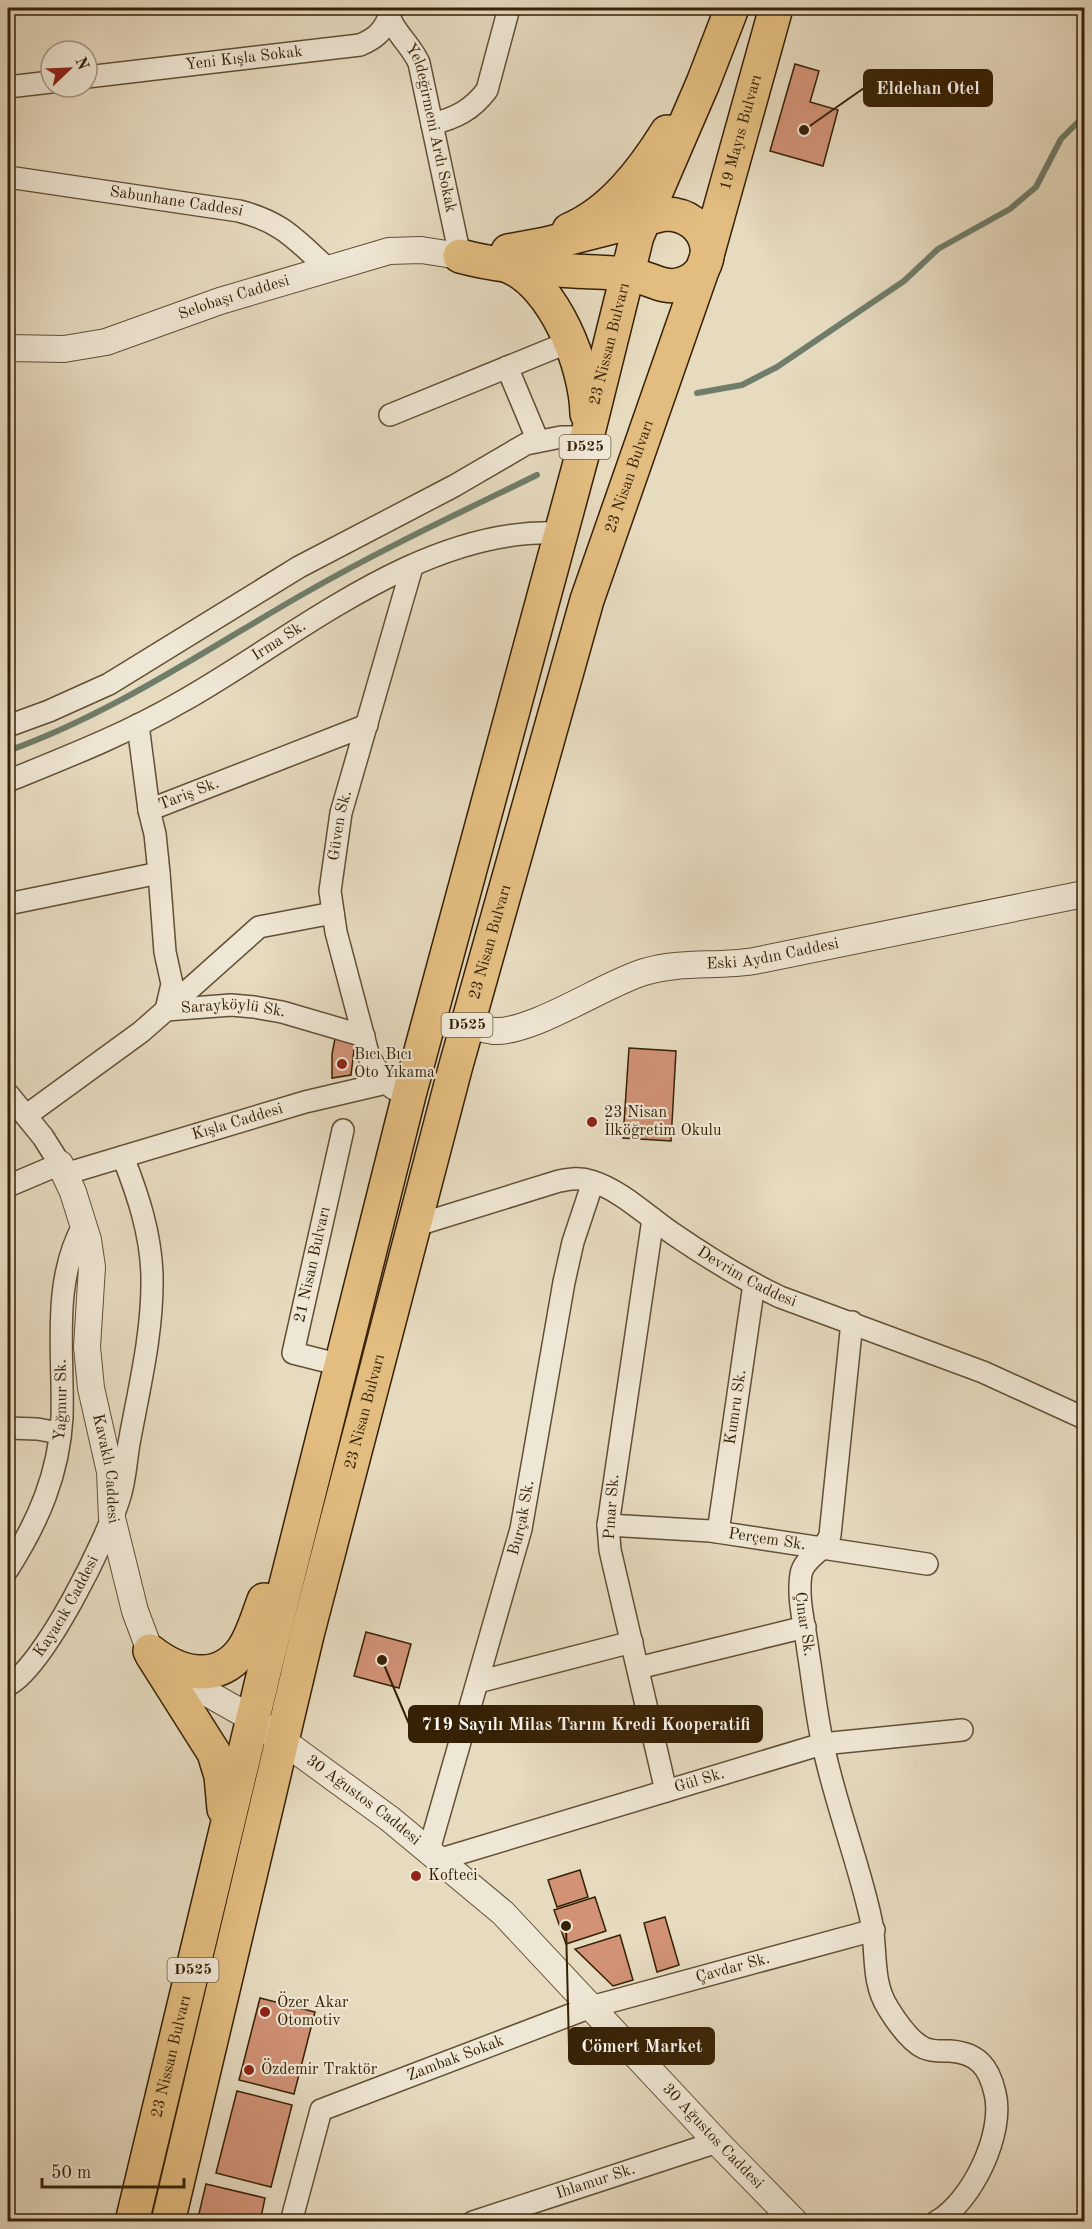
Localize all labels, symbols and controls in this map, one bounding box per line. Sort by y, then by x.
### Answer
north arrow [39,39,99,99]
street label: Yeldeğirmeni Ardı Sokak [402,41,459,214]
street label: Yeni Kışla Sokak [184,44,303,73]
text: N [71,55,91,73]
callout: Eldehan Otel [864,70,992,106]
street label: 19 Mayıs Bulvarı [718,73,765,192]
text: Eldehan Otel [876,80,980,98]
street label: Sabunhane Caddesi [109,184,245,220]
street label: Selobaşı Caddesi [176,273,291,323]
street label: 23 Nissan Bulvarı [587,281,633,407]
street label: 23 Nisan Bulvarı [603,418,657,535]
road number: D525 [560,435,610,459]
street label: Irma Sk. [249,618,309,664]
street label: Tariş Sk. [156,775,221,813]
street label: Güven Sk. [326,789,355,862]
street label: 23 Nisan Bulvarı [467,883,514,1001]
street label: Eski Aydın Caddesi [706,936,840,972]
street label: Sarayköylü Sk. [180,997,288,1021]
road number: D525 [442,1013,492,1037]
place label: Bıcı Bıcı Oto Yıkama [354,1047,435,1081]
marker: Bıcı Bıcı Oto Yıkama [335,1057,349,1071]
street label: Kışla Caddesi [190,1101,285,1143]
place label: 23 Nisan İlköğretim Okulu [604,1105,722,1139]
marker: 23 Nisan İlköğretim Okulu [585,1115,599,1129]
street label: 21 Nisan Bulvarı [292,1205,334,1324]
street label: Devrim Caddesi [694,1244,798,1310]
street label: 23 Nisan Bulvarı [343,1352,388,1471]
street label: Yağmur Sk. [52,1359,70,1442]
street label: Kumru Sk. [723,1369,749,1446]
street label: Kavaklı Caddesi [89,1412,121,1525]
street label: Pınar Sk. [602,1474,622,1540]
street label: Burçak Sk. [506,1479,537,1557]
street label: Perçem Sk. [727,1526,807,1553]
street label: Kayacık Caddesi [31,1553,102,1660]
street label: Çınar Sk. [792,1591,817,1658]
callout: 719 Sayılı Milas Tarım Kredi Kooperatifi [409,1706,762,1742]
text: 719 Sayılı Milas Tarım Kredi Kooperatifi [422,1716,750,1734]
street label: 30 Ağustos Caddesi [303,1752,423,1849]
street label: Gül Sk. [672,1766,727,1796]
place label: Kofteci [428,1868,478,1884]
marker: Kofteci [409,1869,423,1883]
street label: Çavdar Sk. [694,1951,772,1986]
road number: D525 [168,1958,218,1982]
place label: Özer Akar Otomotiv [277,1991,349,2029]
street label: 23 Nissan Bulvarı [149,1994,194,2119]
marker: Özer Akar Otomotiv [258,2005,272,2019]
callout: Cömert Market [569,2028,714,2064]
street label: Zambak Sokak [405,2033,506,2084]
text: Cömert Market [581,2038,703,2056]
place label: Özdemir Traktör [261,2058,378,2078]
marker: Özdemir Traktör [242,2063,256,2077]
street label: 30 Ağustos Caddesi [659,2081,766,2192]
scale bar [42,2151,184,2189]
street label: Ihlamur Sk. [554,2161,637,2202]
text: 50 m [51,2164,91,2182]

